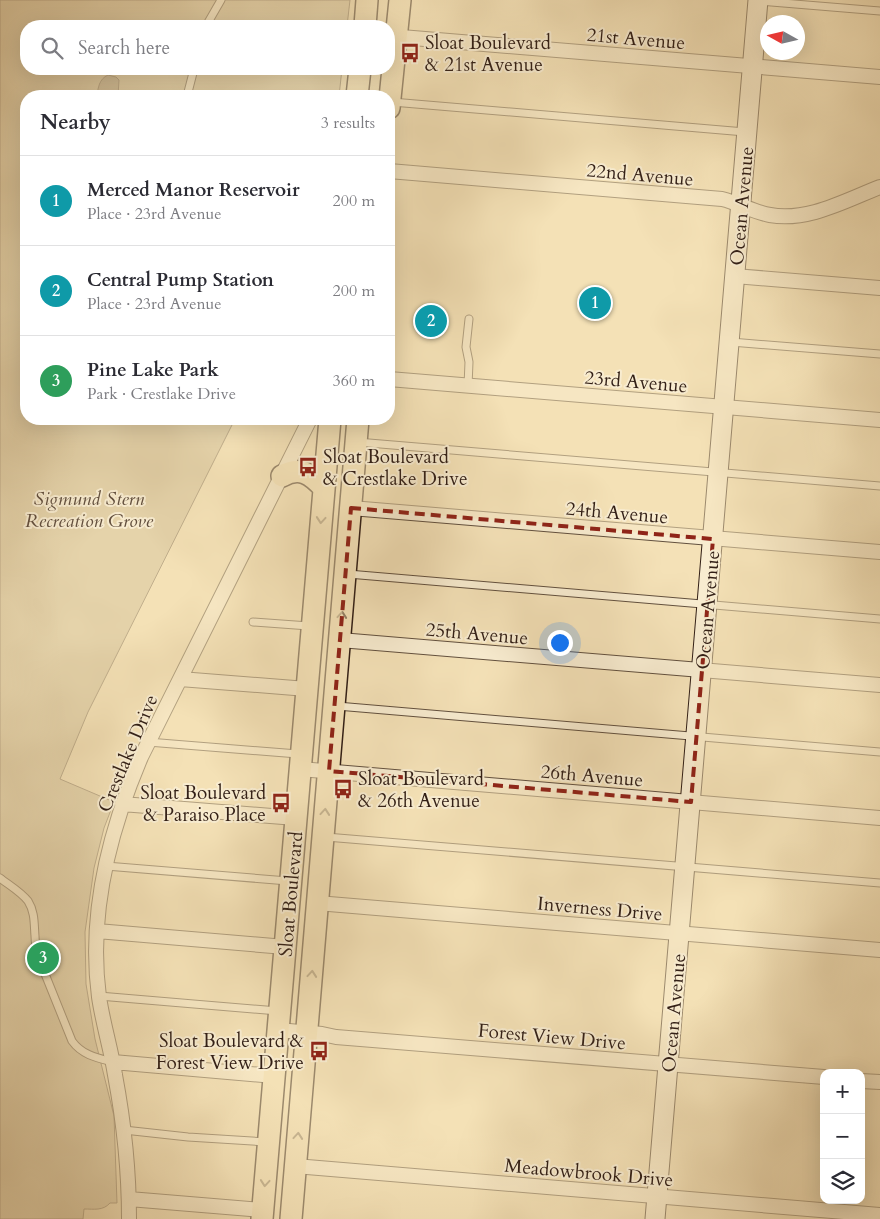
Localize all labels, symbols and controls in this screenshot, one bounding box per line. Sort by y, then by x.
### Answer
north arrow [760,15,805,60]
search box [20,20,395,75]
street label: 21st Avenue [586,22,686,56]
place label: Sloat Boulevard & 21st Avenue [425,30,551,78]
icon: search [38,34,66,62]
text: Search here [78,35,170,61]
bus stop icon: Sloat Boulevard & 21st Avenue [399,42,421,64]
text: Nearby [40,108,111,137]
text: 3 results [321,112,375,134]
street label: Ocean Avenue [724,145,760,267]
street label: 22nd Avenue [585,157,694,193]
text: Merced Manor Reservoir [87,177,300,203]
text: 1 [52,190,60,212]
text: 200 m [333,190,375,212]
text: Place · 23rd Avenue [87,203,222,225]
text: Central Pump Station [87,267,274,293]
text: 2 [52,280,60,302]
text: 200 m [333,280,375,302]
pin: 1 [579,284,611,322]
text: Place · 23rd Avenue [87,293,222,315]
pin: 2 [415,302,447,340]
text: Pine Lake Park [87,357,219,383]
street label: 23rd Avenue [583,365,688,399]
text: 3 [52,370,60,392]
text: 360 m [333,370,375,392]
text: Park · Crestlake Drive [87,383,236,405]
place label: Sloat Boulevard & Crestlake Drive [323,444,468,492]
bus stop icon: Sloat Boulevard & Crestlake Drive [297,456,319,478]
park label: Sigmund Stern Recreation Grove [25,486,154,534]
street label: 24th Avenue [565,496,669,530]
one-way arrow [316,516,327,524]
street label: Ocean Avenue [690,549,726,671]
one-way arrow [336,611,347,619]
street label: 25th Avenue [425,617,529,651]
your location [547,630,573,656]
street label: Crestlake Drive [91,691,164,816]
street label: 26th Avenue [540,759,644,793]
place label: Sloat Boulevard & 26th Avenue [358,766,484,814]
bus stop icon: Sloat Boulevard & 26th Avenue [332,778,354,800]
place label: Sloat Boulevard & Paraiso Place [140,780,266,828]
bus stop icon: Sloat Boulevard & Paraiso Place [270,792,292,814]
one-way arrow [320,807,331,815]
street label: Sloat Boulevard [273,830,309,958]
street label: Inverness Drive [536,891,664,927]
pin: 3 [27,939,59,977]
street label: Ocean Avenue [656,952,692,1074]
one-way arrow [306,969,317,977]
street label: Forest View Drive [477,1018,627,1056]
place label: Sloat Boulevard & Forest View Drive [156,1028,304,1076]
bus stop icon: Sloat Boulevard & Forest View Drive [308,1040,330,1062]
map controls [820,1069,865,1204]
button: + [820,1069,865,1114]
button: − [820,1114,865,1159]
one-way arrow [292,1131,303,1139]
street label: Meadowbrook Drive [503,1153,674,1193]
button: layers [820,1159,865,1204]
one-way arrow [260,1180,271,1188]

